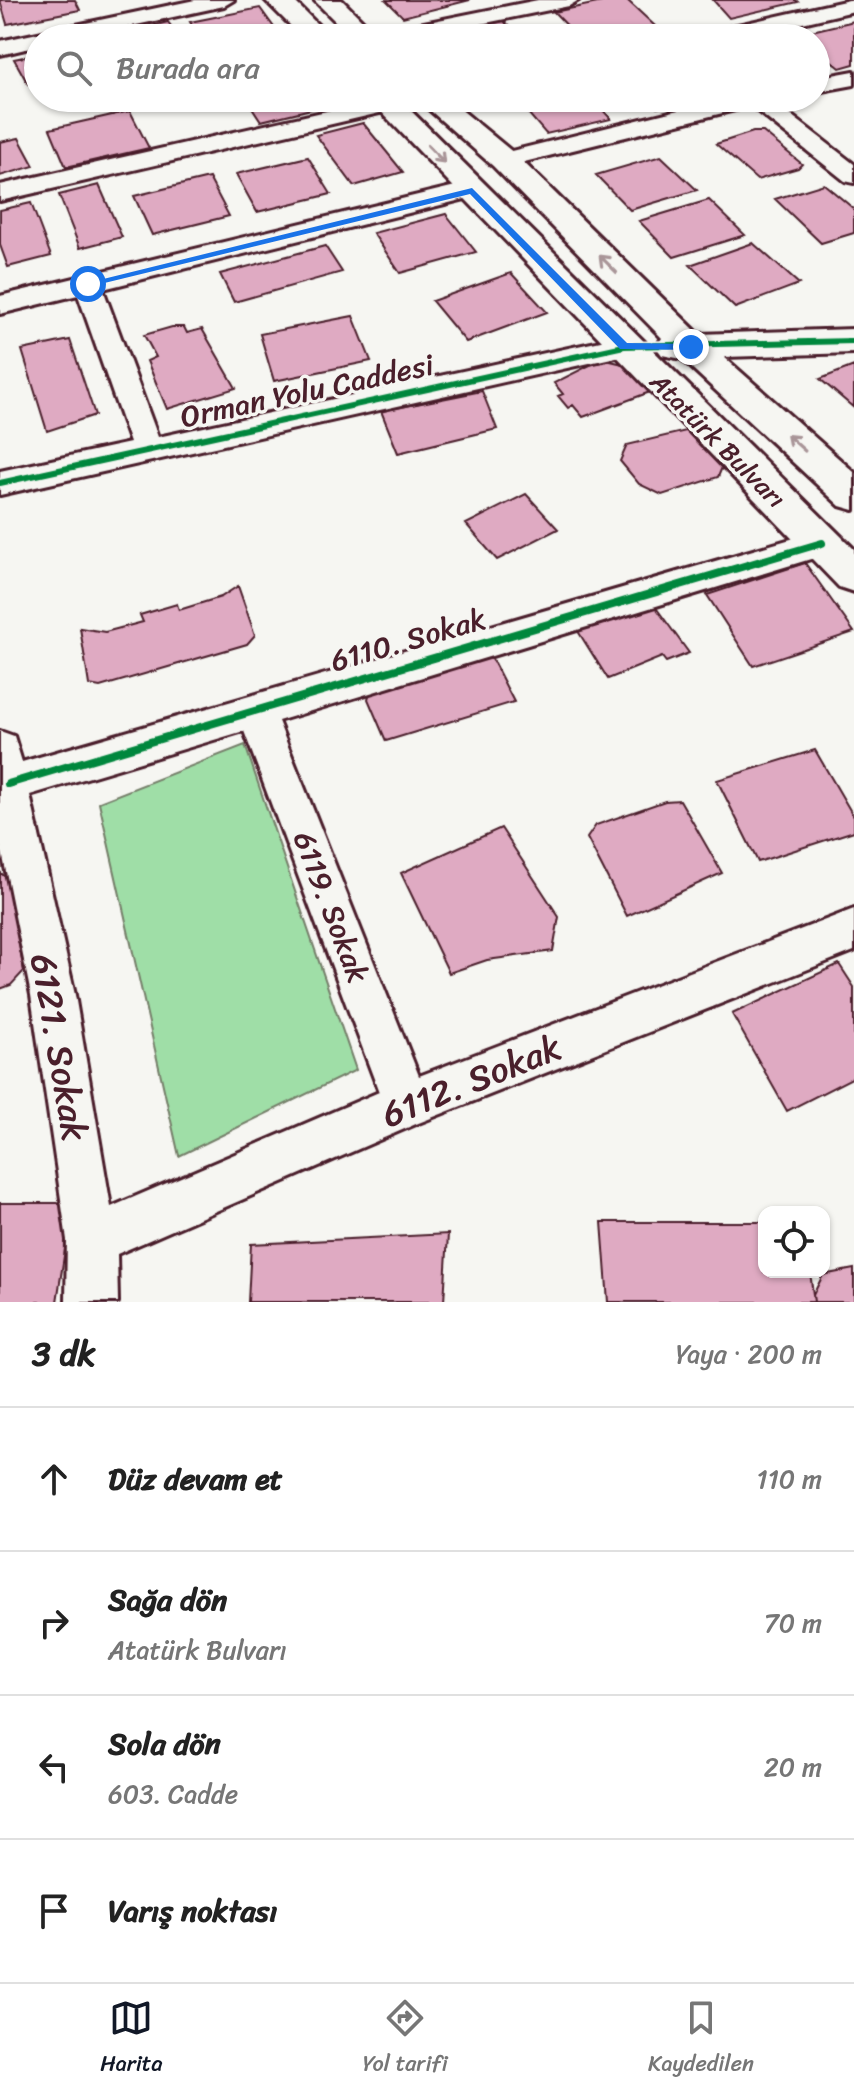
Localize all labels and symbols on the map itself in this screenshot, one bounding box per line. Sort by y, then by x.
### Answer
one-way arrow [426,144,445,163]
one-way arrow [599,255,618,274]
route start [70,266,106,302]
route end [673,329,709,365]
street label: Orman Yolu Caddesi [175,338,439,444]
street label: Atatürk Bulvarı [638,360,797,519]
one-way arrow [787,434,807,452]
street label: 6110. Sokak [324,592,492,688]
street label: 6119. Sokak [277,823,385,991]
street label: 6121. Sokak [11,948,107,1146]
street label: 6112. Sokak [372,1016,571,1146]

